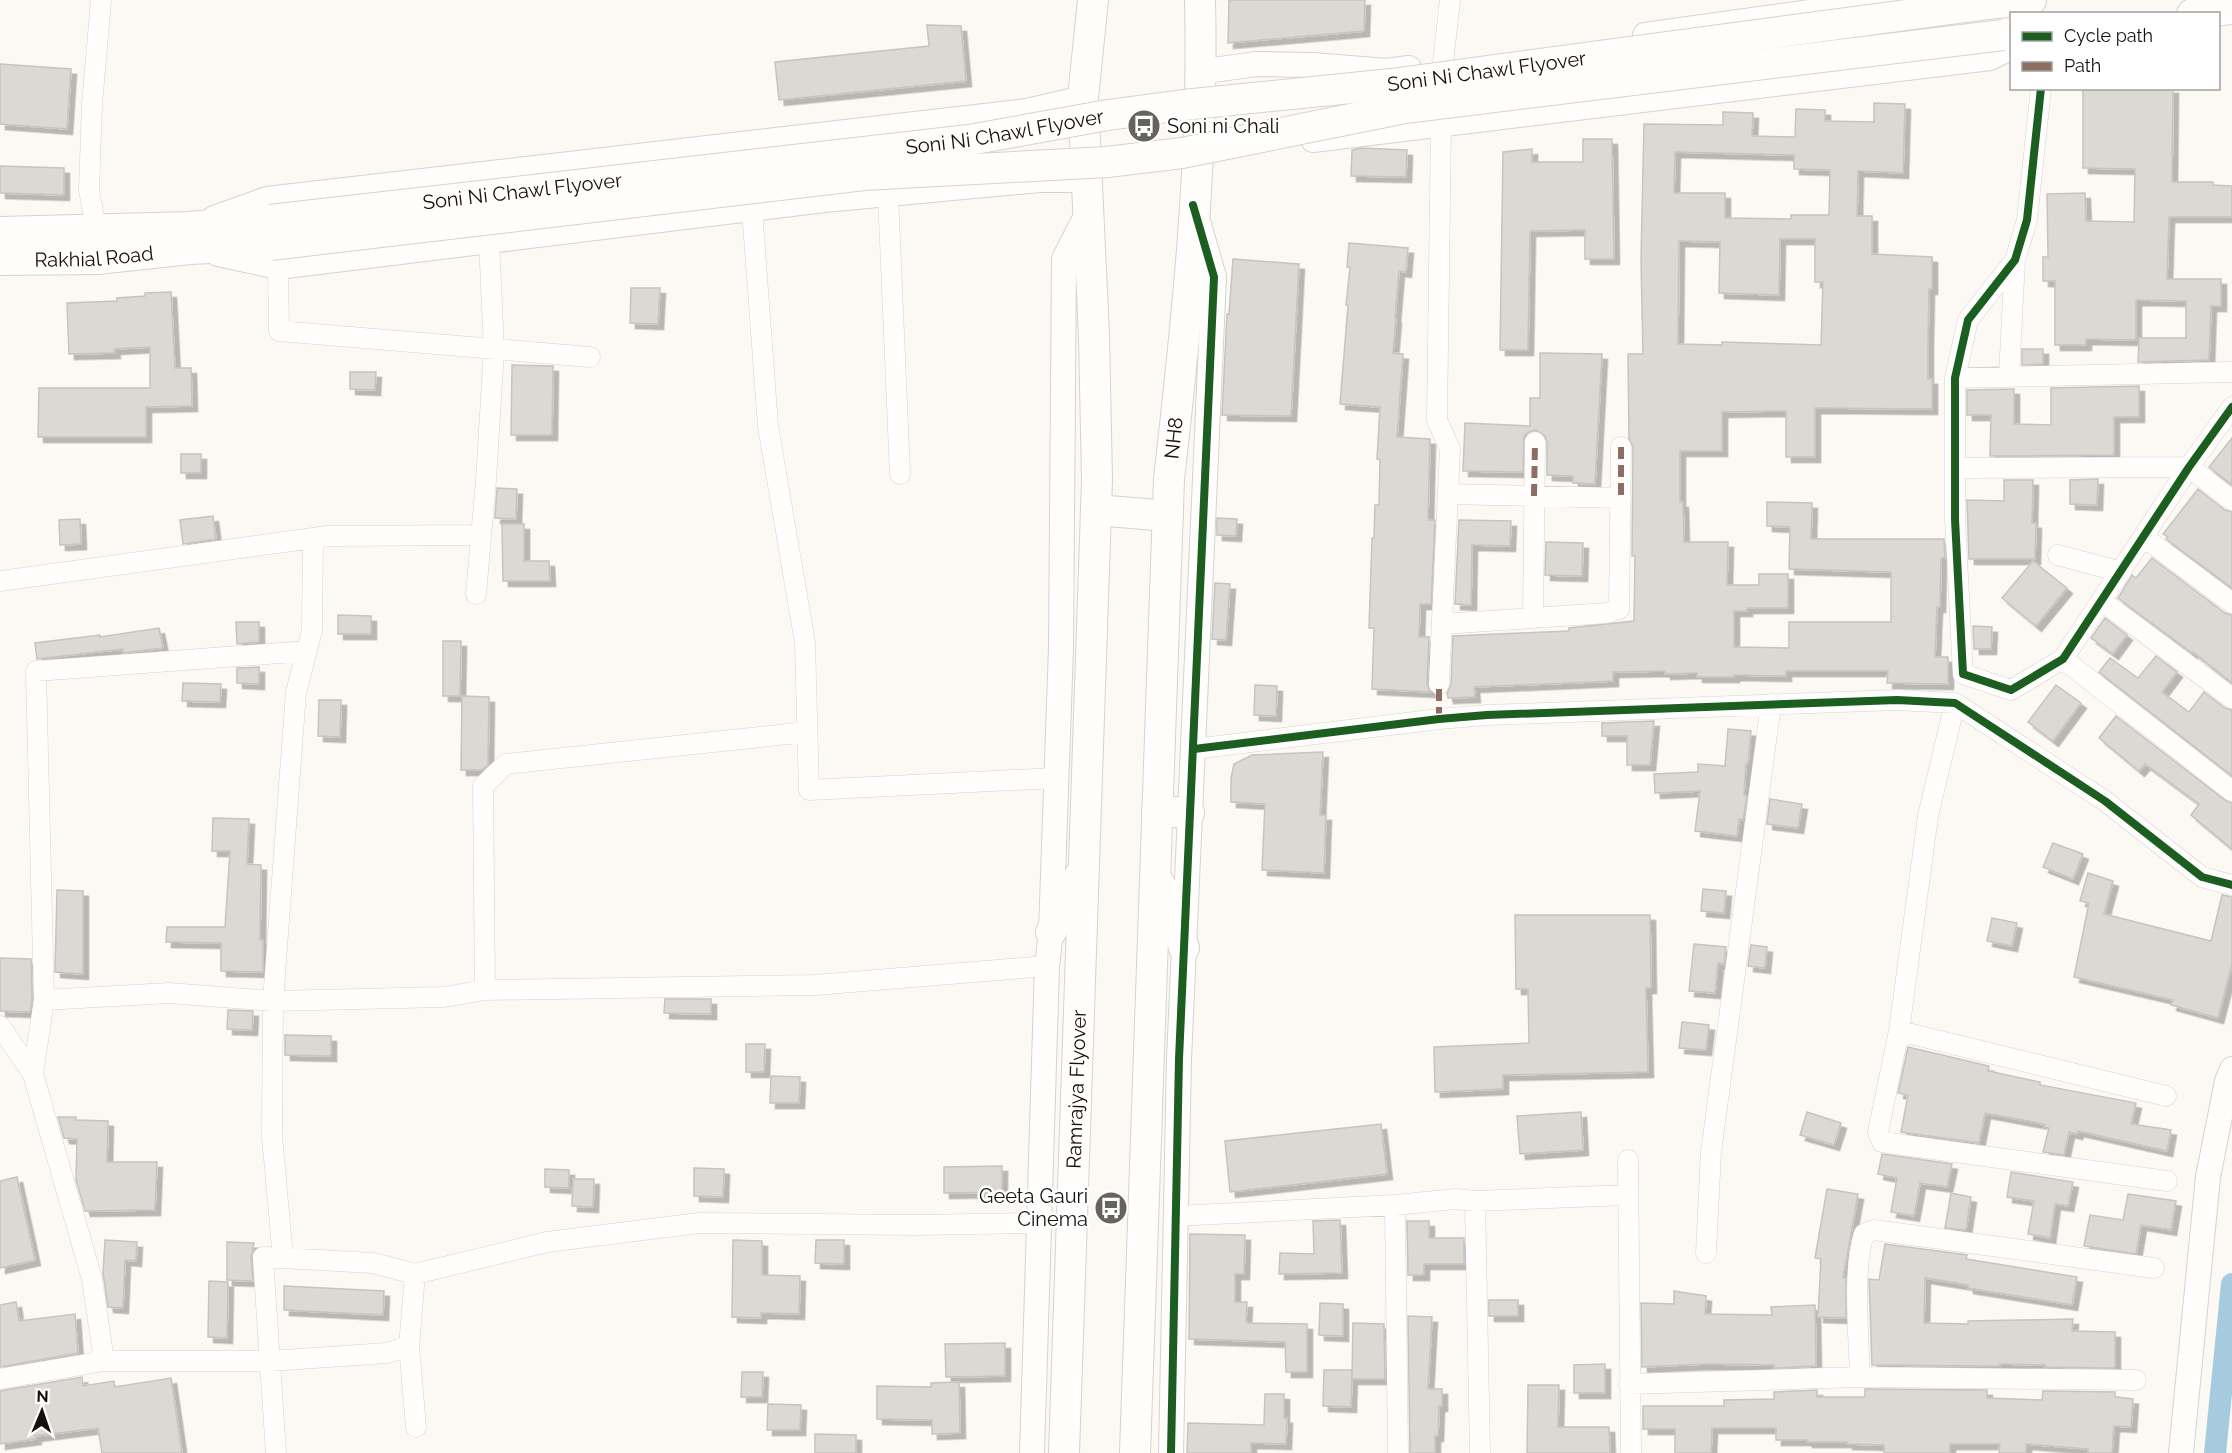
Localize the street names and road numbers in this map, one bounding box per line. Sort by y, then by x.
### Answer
street label: Soni Ni Chawl Flyover [1386,46,1588,96]
street label: Soni Ni Chawl Flyover [904,104,1106,159]
street label: Soni Ni Chawl Flyover [421,168,623,214]
street label: Rakhial Road [34,241,155,272]
street label: NH8 [1159,416,1188,460]
street label: Ramrajya Flyover [1062,1009,1091,1169]

